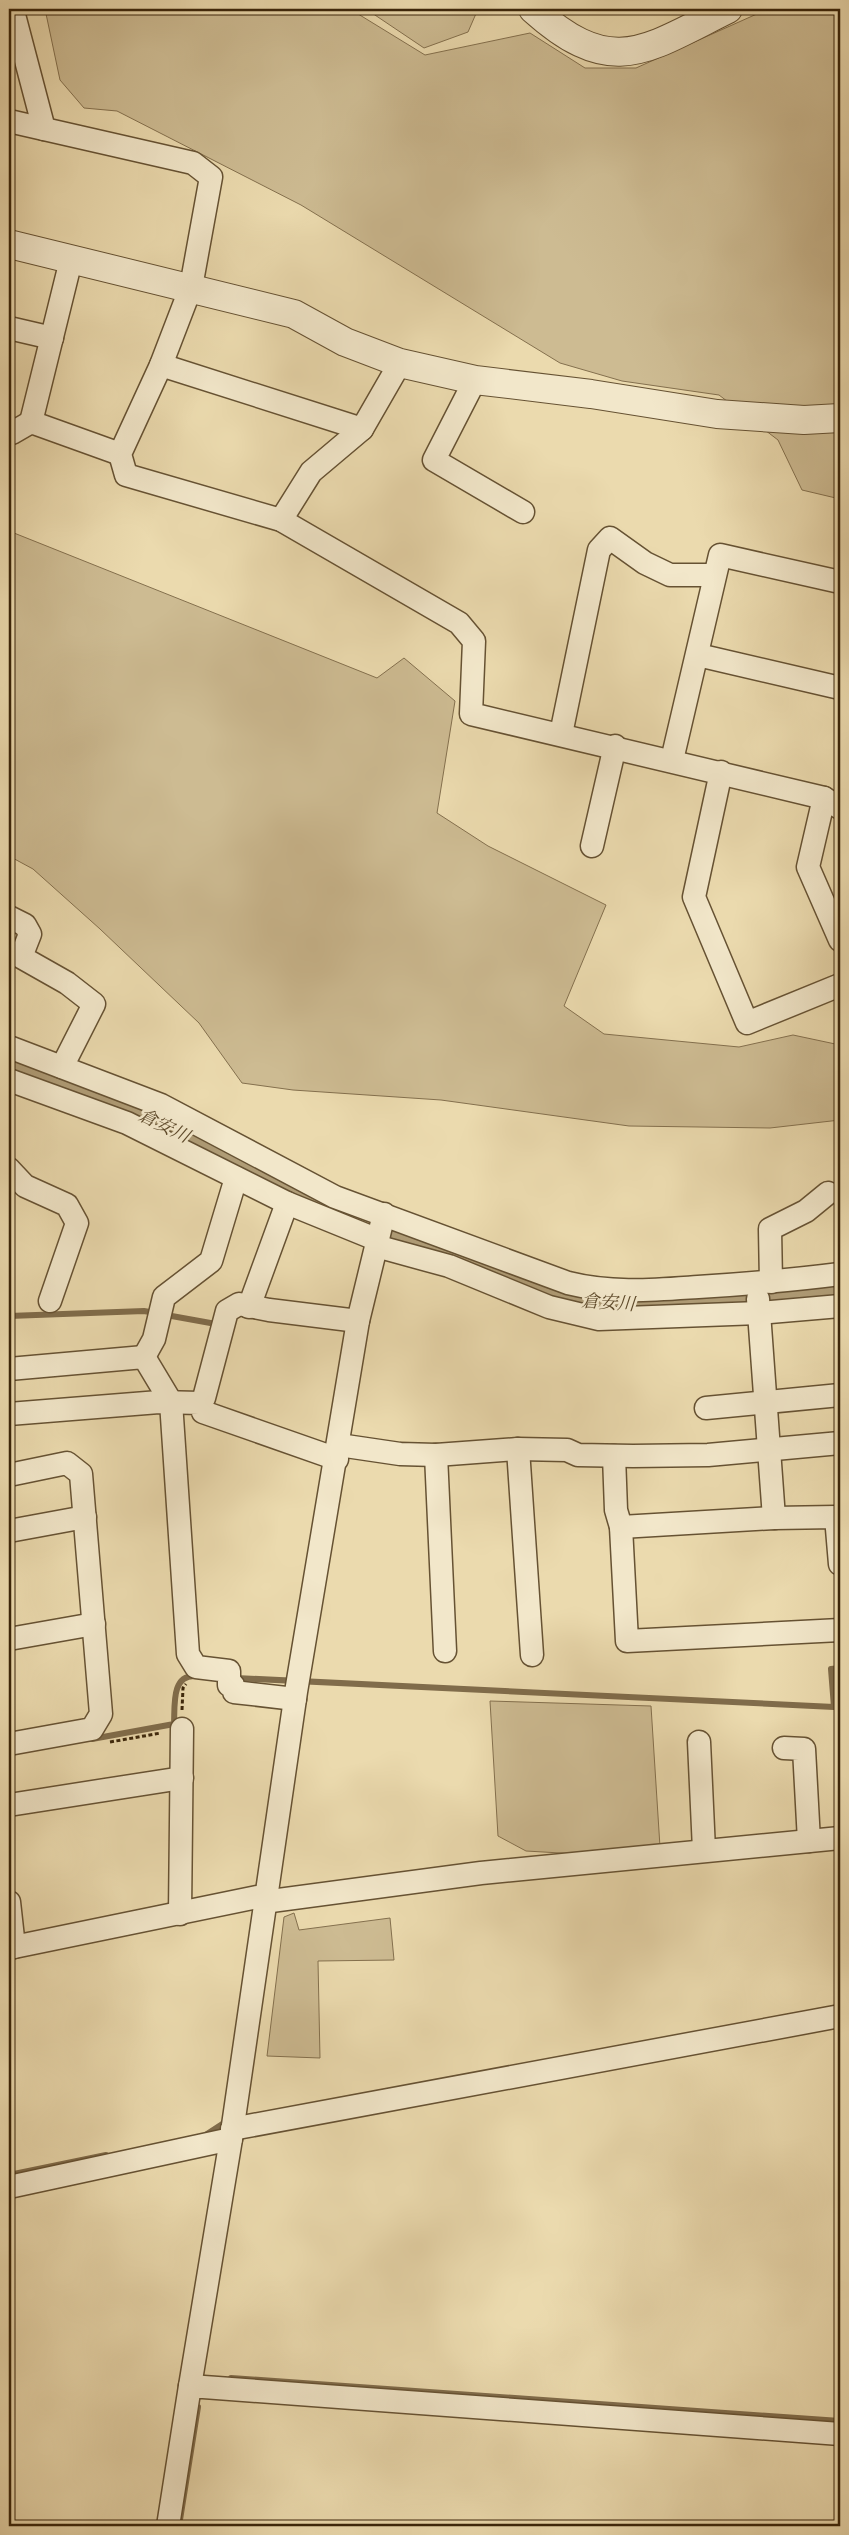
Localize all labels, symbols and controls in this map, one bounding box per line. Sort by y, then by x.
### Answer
water label: 倉安川 [134,1103,196,1150]
water label: 倉安川 [580,1289,638,1317]

